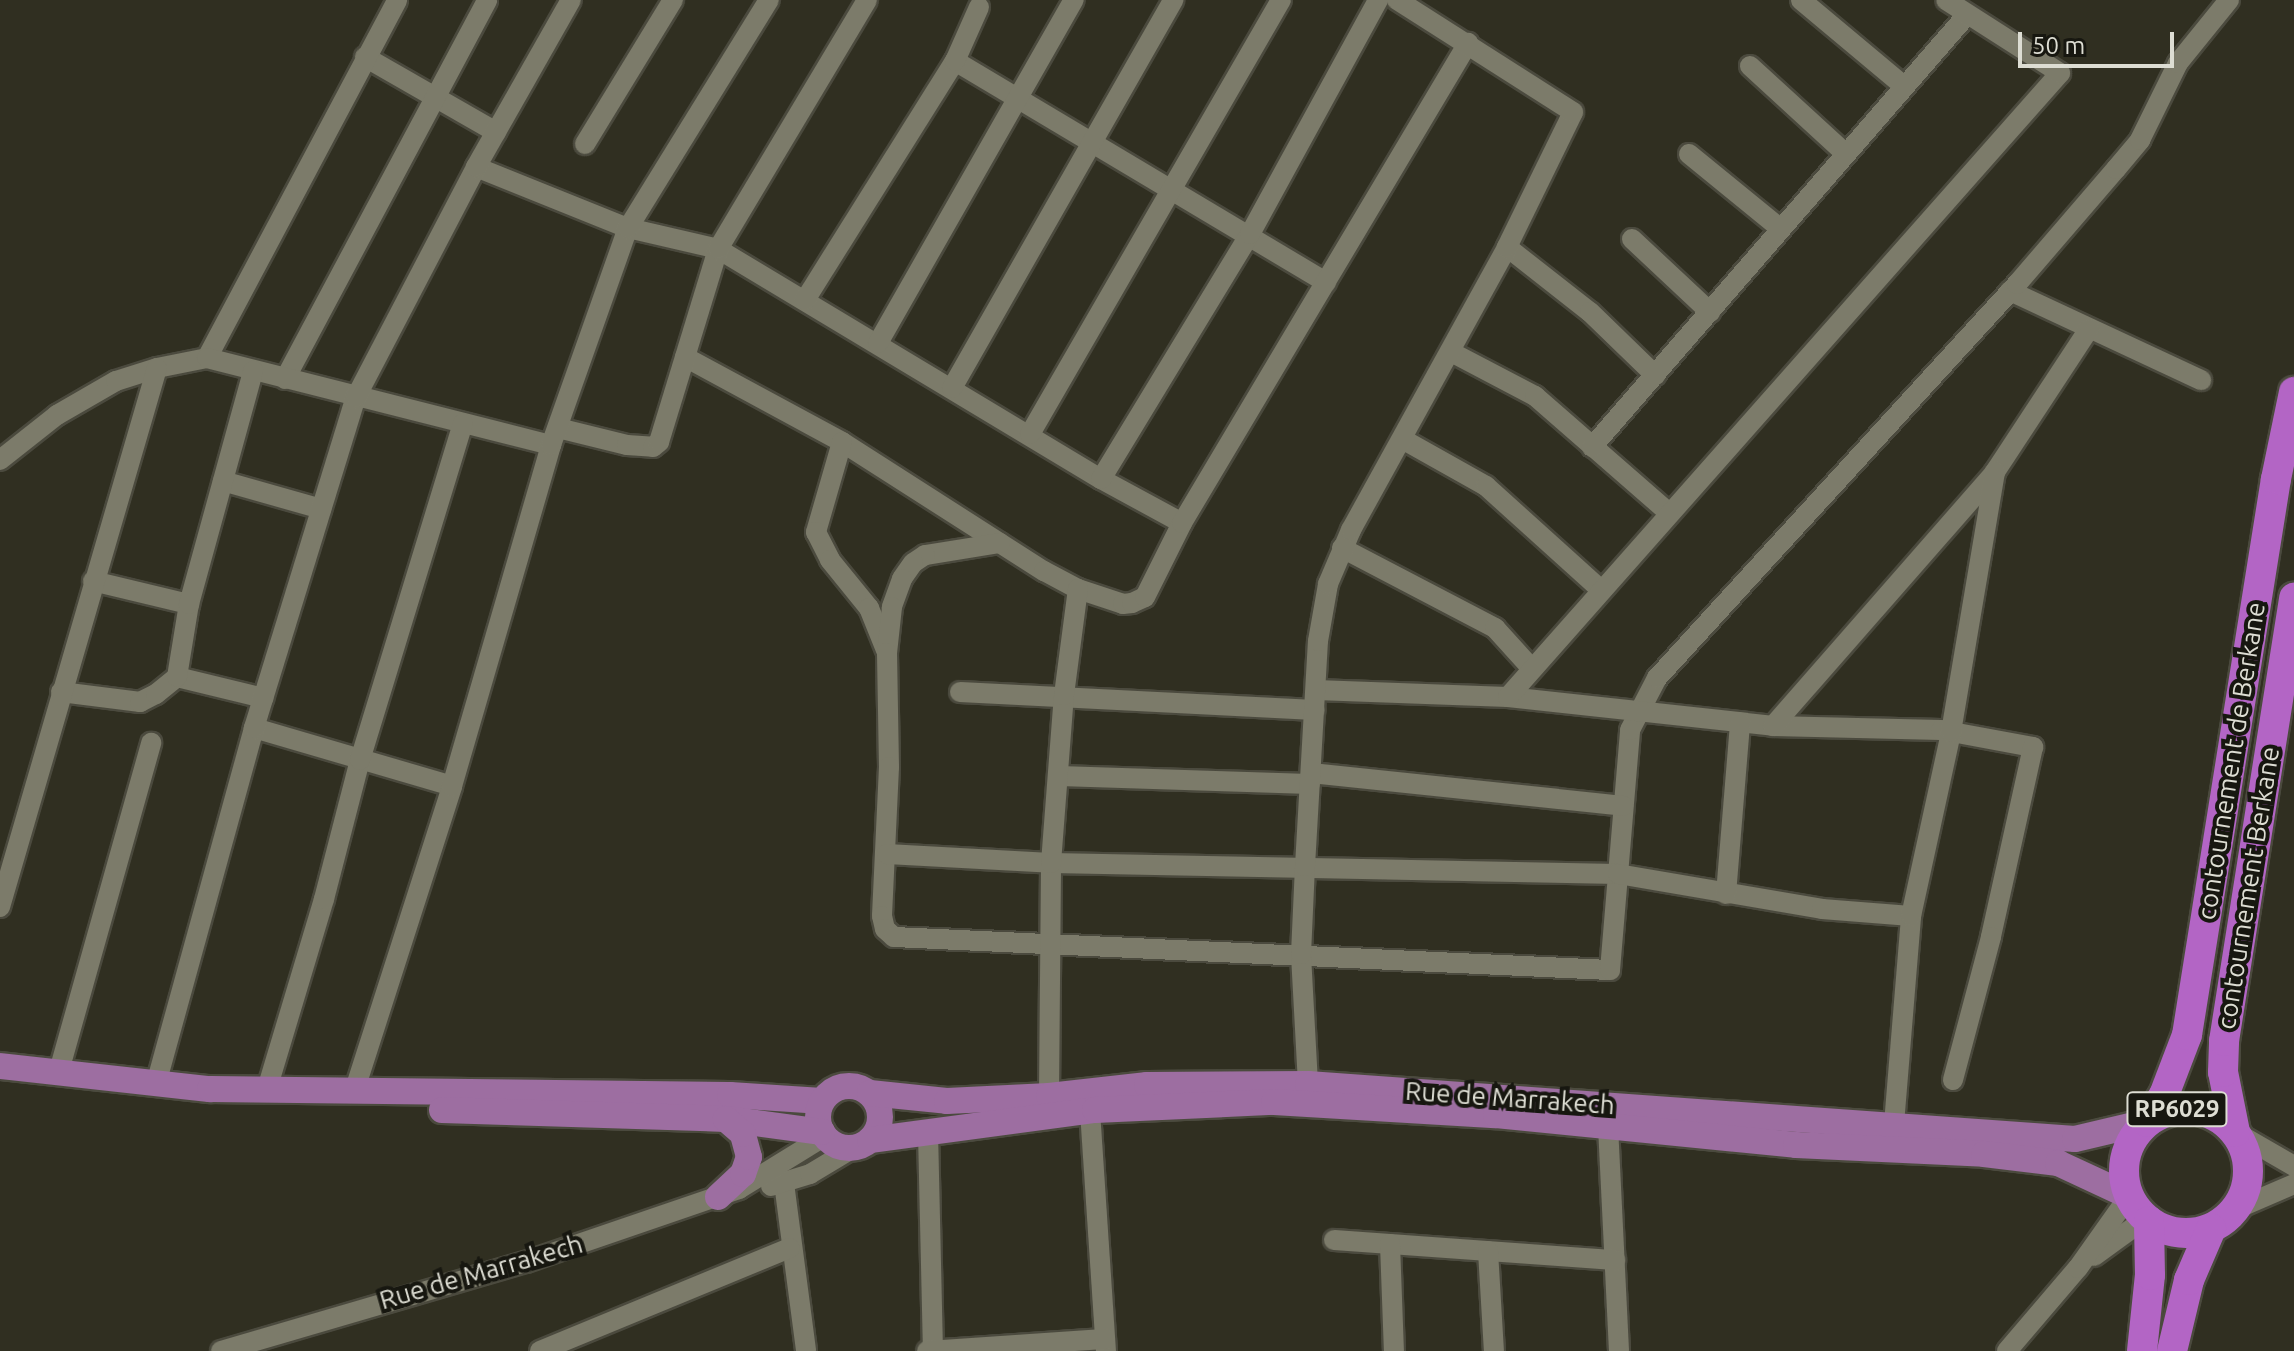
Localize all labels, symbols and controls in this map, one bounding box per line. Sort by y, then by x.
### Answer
scale bar [2022,16,2178,66]
text: 50 m [2032,32,2085,59]
street label: contournement de Berkane [2190,600,2272,922]
street label: contournement Berkane [2210,745,2286,1031]
street label: Rue de Marrakech [1404,1075,1616,1121]
road number: RP6029 [2125,1089,2229,1129]
street label: Rue de Marrakech [376,1228,586,1316]

